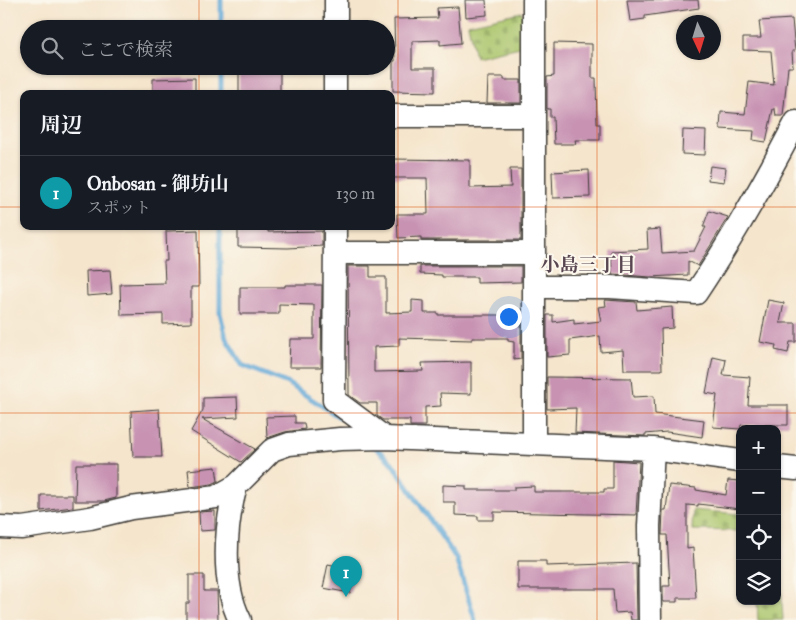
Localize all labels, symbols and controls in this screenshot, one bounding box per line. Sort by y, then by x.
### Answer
north arrow [676,15,721,60]
search box [20,20,395,75]
icon: search [38,34,66,62]
text: ここで検索 [78,38,173,61]
text: 周辺 [40,112,82,138]
text: Onbosan - 御坊山 [87,172,229,195]
text: 1 [53,184,59,203]
text: 130 m [336,184,375,203]
text: スポット [87,198,151,217]
district label: 小島三丁目 [540,253,636,276]
your location [496,304,522,330]
map controls [736,425,781,605]
button: + [736,425,781,470]
button: − [736,470,781,515]
button: locate [736,515,781,560]
pin: 1 [330,556,362,597]
button: layers [736,560,781,605]

